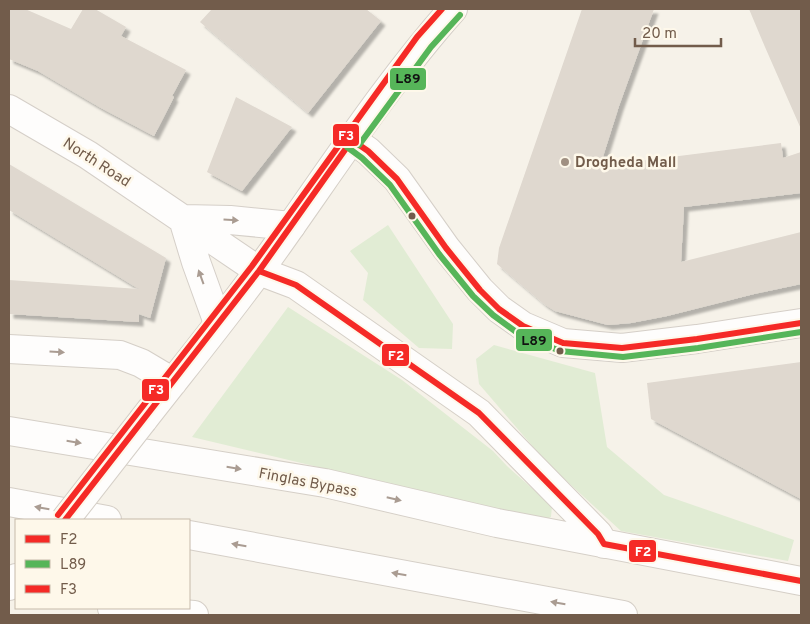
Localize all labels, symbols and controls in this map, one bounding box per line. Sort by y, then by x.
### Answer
scale bar [635,15,721,47]
text: 20 m [642,25,677,44]
line badge: L89 [389,67,427,91]
text: L89 [395,71,421,88]
line badge: F3 [332,123,360,147]
text: F3 [338,128,354,145]
street label: North Road [59,134,134,192]
place label: Drogheda Mall [575,154,676,173]
marker: Drogheda Mall [559,156,571,168]
unlabelled marker [407,211,417,221]
one-way arrow [224,217,240,225]
one-way arrow [197,270,204,285]
line badge: L89 [515,328,553,352]
text: L89 [521,333,547,350]
line badge: F2 [381,343,410,367]
unlabelled marker [555,346,565,356]
one-way arrow [50,348,66,356]
text: F2 [388,348,404,365]
line badge: F3 [141,378,170,402]
text: F3 [148,382,164,399]
one-way arrow [66,438,82,446]
one-way arrow [227,465,243,473]
street label: Finglas Bypass [257,465,359,502]
one-way arrow [386,495,401,503]
one-way arrow [33,504,49,512]
legend [15,519,190,609]
text: F2 [60,531,77,550]
line badge: F2 [628,539,657,563]
one-way arrow [230,540,246,548]
text: F2 [635,544,651,561]
text: L89 [60,556,86,575]
one-way arrow [390,569,406,577]
text: F3 [60,581,77,600]
one-way arrow [550,599,566,607]

